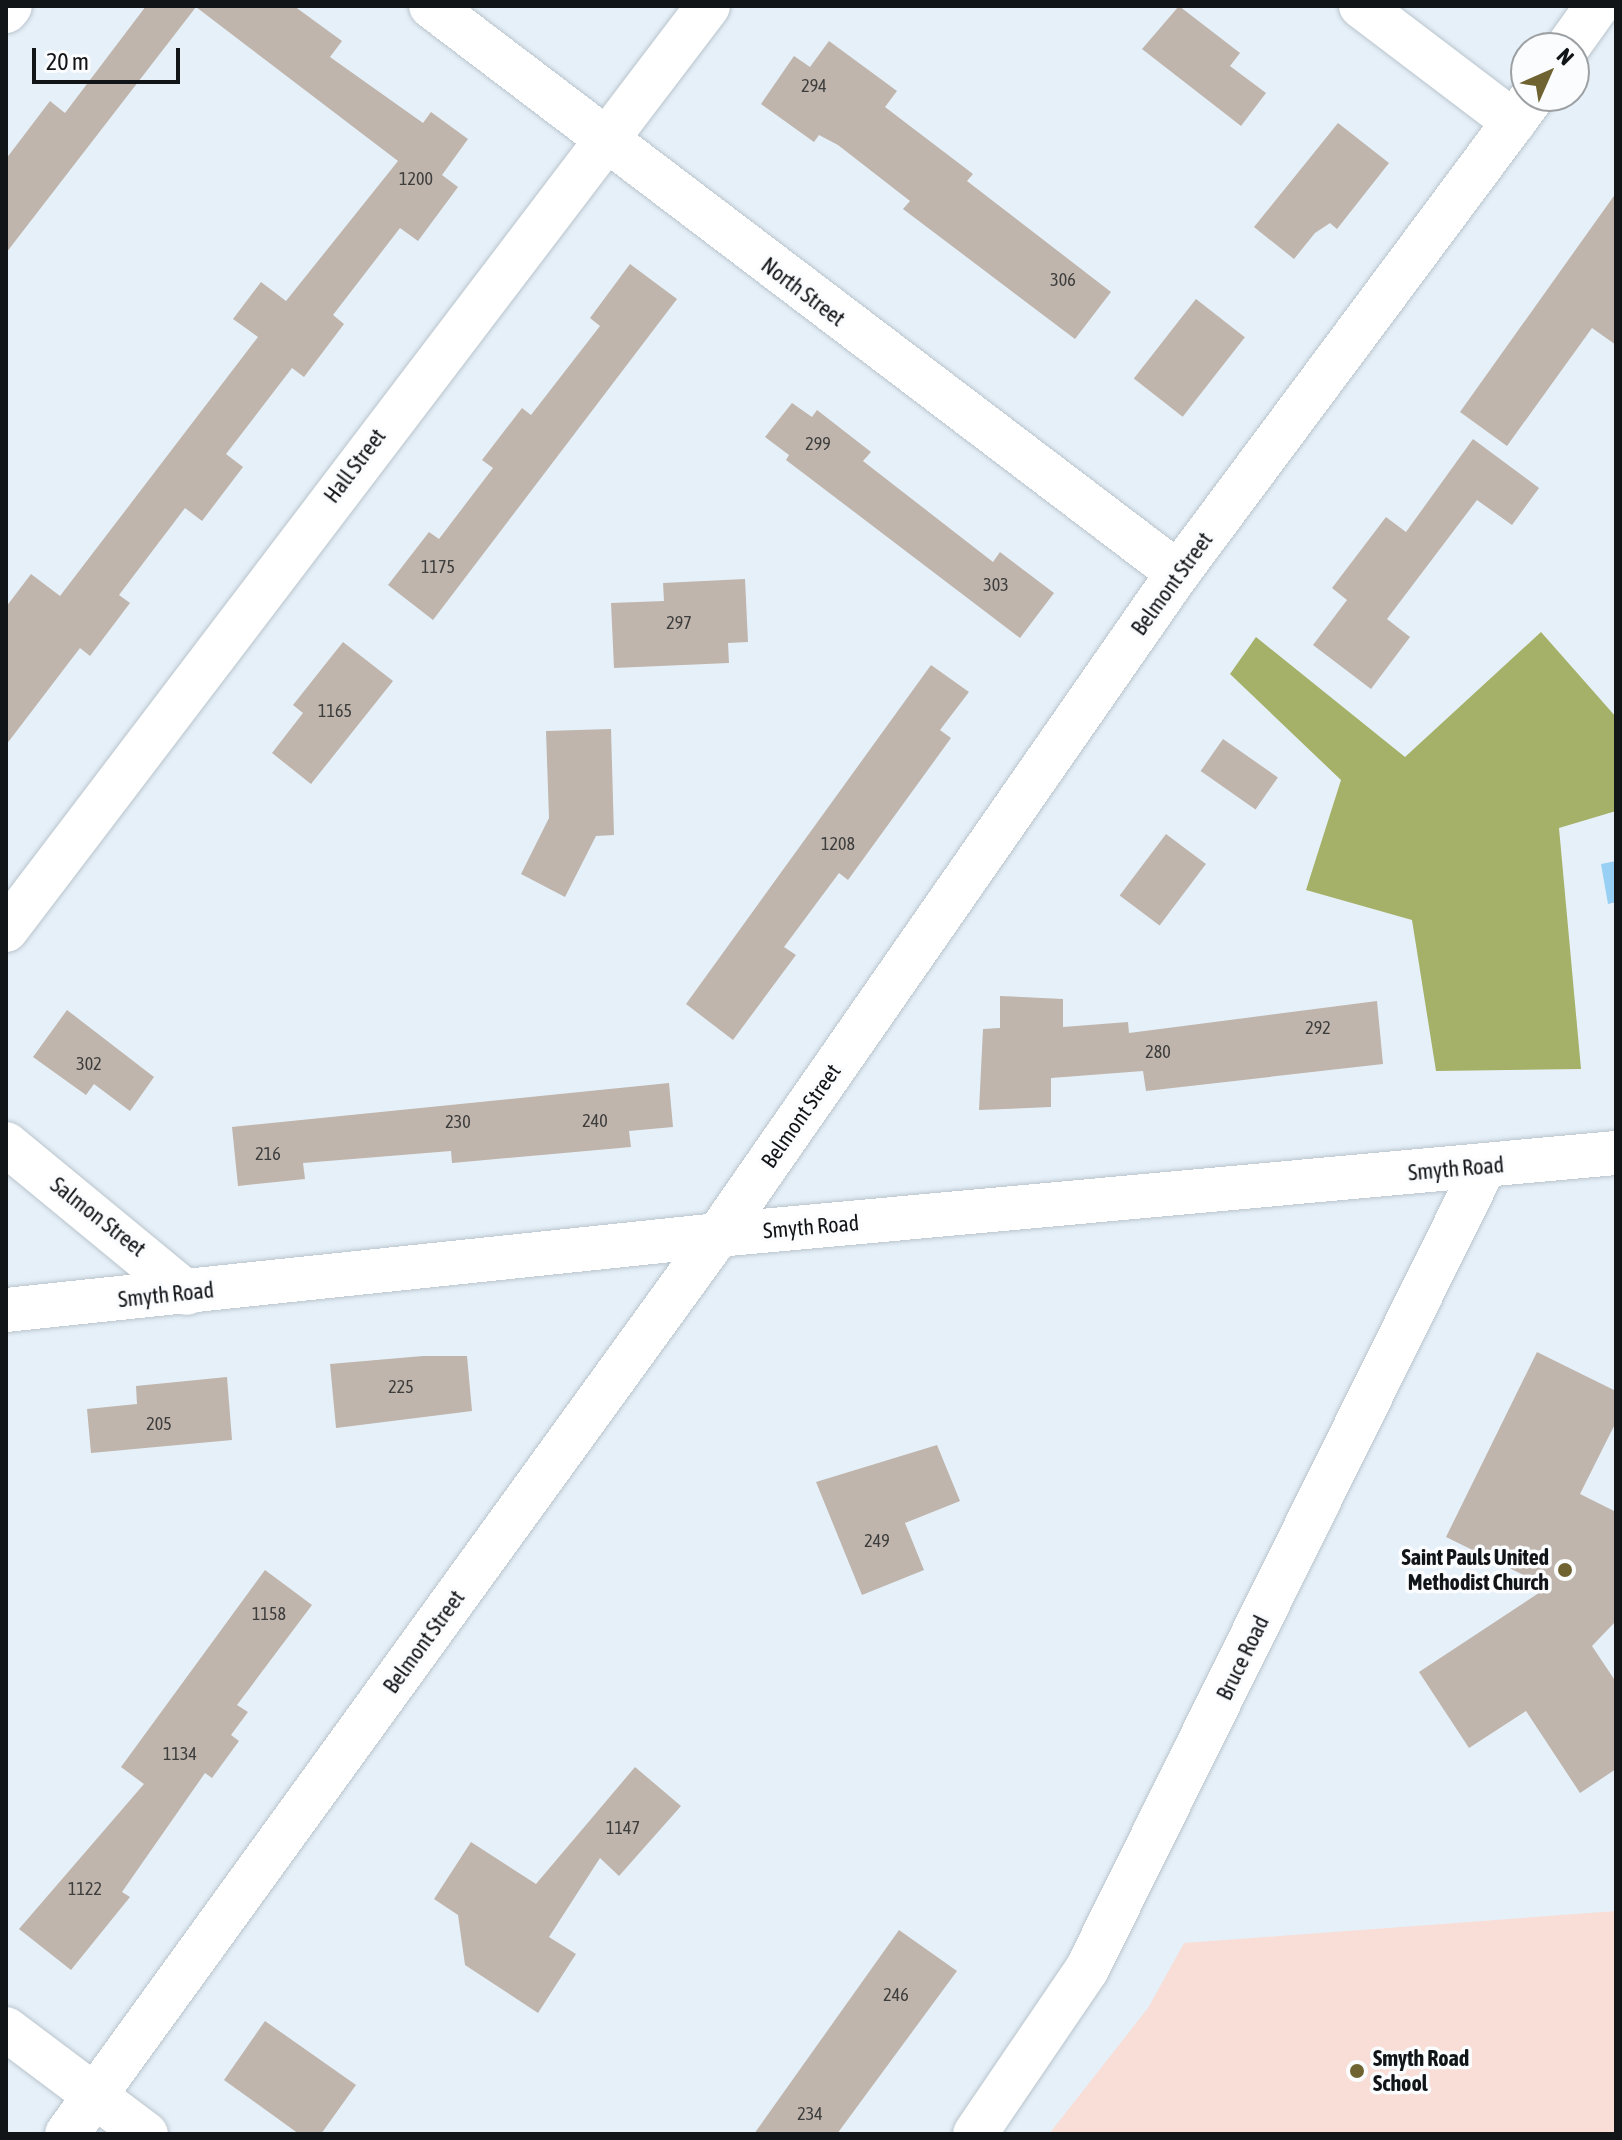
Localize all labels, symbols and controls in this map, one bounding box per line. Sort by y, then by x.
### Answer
scale bar [36,32,184,82]
north arrow [1510,32,1590,112]
text: N [1552,43,1579,70]
text: 20 m [46,48,89,75]
house number: 294 [801,75,827,97]
house number: 1200 [399,168,433,190]
street label: North Street [756,252,850,332]
house number: 306 [1050,269,1076,291]
street label: Hall Street [319,424,391,508]
house number: 299 [805,433,831,455]
street label: Belmont Street [1126,527,1218,641]
house number: 1175 [421,556,455,578]
house number: 303 [983,574,1009,596]
house number: 297 [666,612,692,634]
house number: 1165 [318,700,352,722]
house number: 1208 [821,833,855,855]
house number: 292 [1305,1017,1331,1039]
house number: 280 [1145,1041,1171,1063]
house number: 302 [76,1053,102,1075]
street label: Belmont Street [756,1059,846,1173]
house number: 240 [582,1110,608,1132]
house number: 230 [445,1111,471,1133]
house number: 216 [255,1143,281,1165]
street label: Smyth Road [1407,1152,1505,1186]
street label: Salmon Street [45,1172,151,1262]
street label: Smyth Road [762,1210,860,1244]
street label: Smyth Road [117,1277,215,1313]
house number: 225 [388,1376,414,1398]
house number: 205 [146,1413,172,1435]
house number: 249 [864,1530,890,1552]
place label: Saint Pauls United Methodist Church [1402,1544,1549,1596]
marker: Saint Pauls United Methodist Church [1556,1561,1574,1579]
street label: Belmont Street [378,1585,470,1699]
house number: 1158 [252,1603,286,1625]
street label: Bruce Road [1211,1611,1275,1705]
house number: 1134 [163,1743,197,1765]
house number: 1147 [606,1817,640,1839]
house number: 1122 [68,1878,102,1900]
house number: 246 [883,1984,909,2006]
place label: Smyth Road School [1373,2045,1469,2096]
marker: Smyth Road School [1348,2062,1366,2080]
house number: 234 [797,2103,823,2125]

